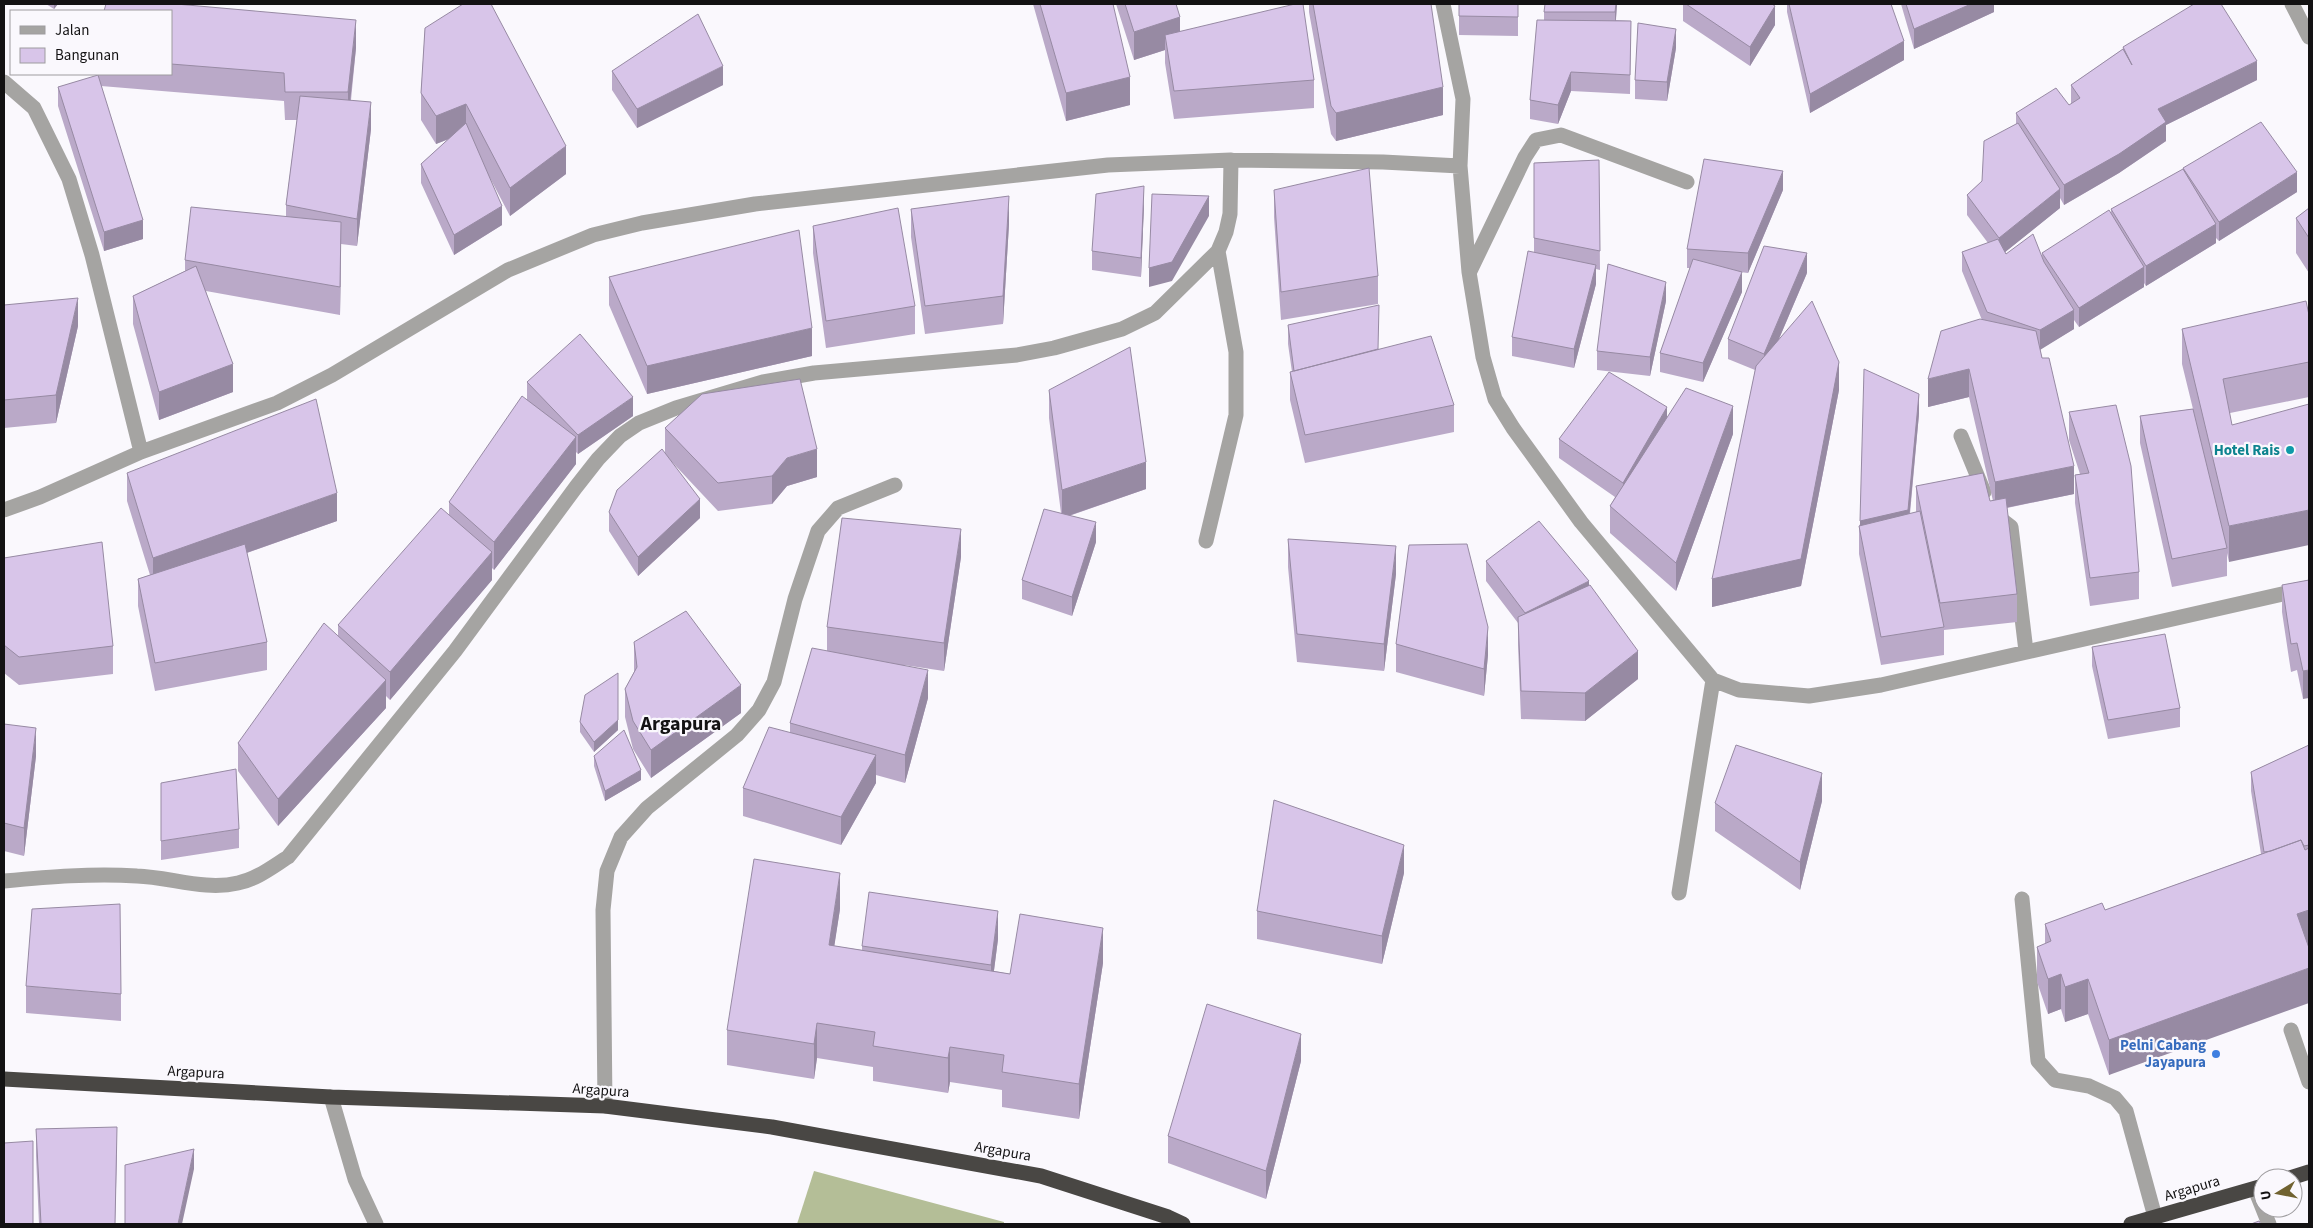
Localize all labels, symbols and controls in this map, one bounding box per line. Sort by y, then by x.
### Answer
legend [10,10,172,75]
text: Jalan [55,20,89,41]
text: Bangunan [55,45,119,66]
place label: Hotel Rais [2214,440,2280,461]
marker: Hotel Rais [2284,444,2296,456]
district label: Argapura [640,710,721,738]
place label: Pelni Cabang Jayapura [2120,1035,2206,1073]
marker: Pelni Cabang Jayapura [2210,1048,2222,1060]
street label: Argapura [167,1061,225,1084]
street label: Argapura [572,1078,630,1103]
street label: Argapura [973,1136,1033,1167]
north arrow [2253,1168,2303,1218]
street label: Argapura [2162,1171,2222,1206]
text: U [2256,1189,2277,1201]

